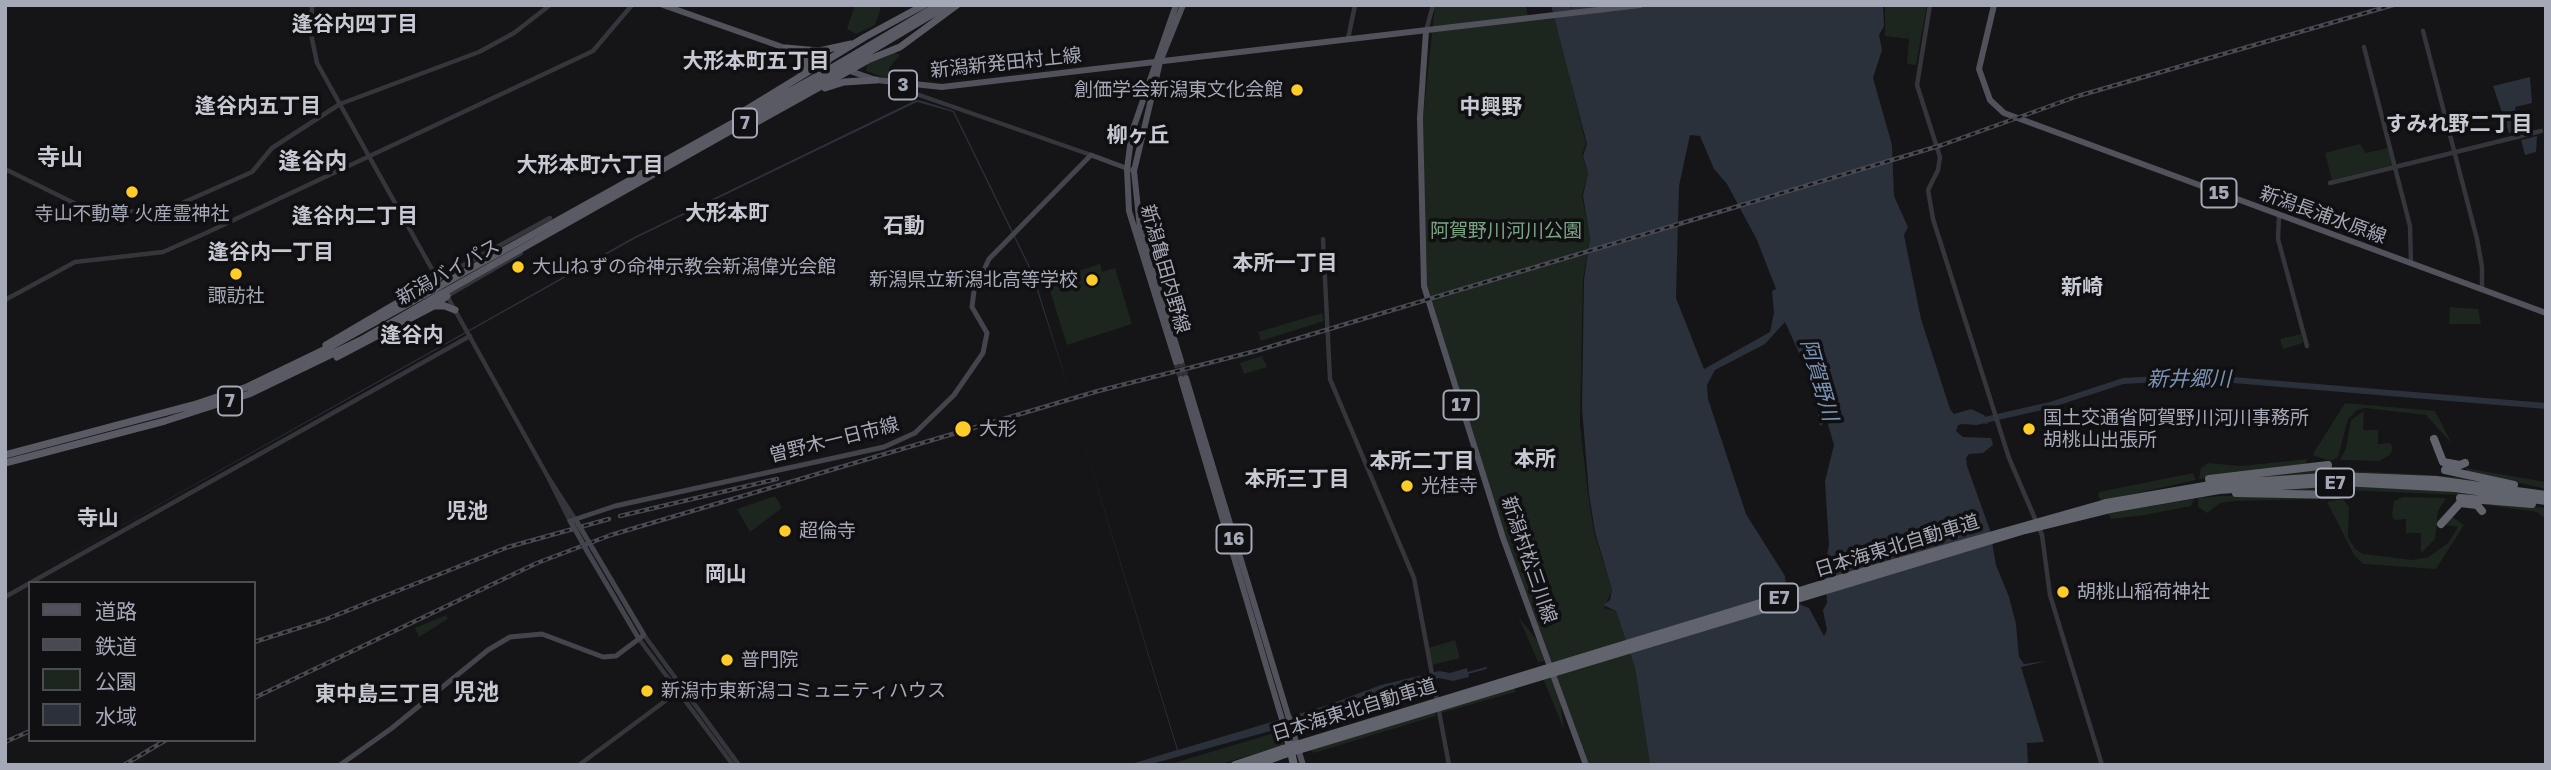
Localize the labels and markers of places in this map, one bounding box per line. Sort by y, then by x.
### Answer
place label: 創価学会新潟東文化会館 [1074,79,1283,101]
marker: 創価学会新潟東文化会館 [1289,82,1305,98]
marker: 寺山不動尊 火産霊神社 [124,184,140,200]
place label: 寺山不動尊 火産霊神社 [35,203,229,225]
place label: 大山ねずの命神示教会新潟偉光会館 [532,256,836,278]
marker: 大山ねずの命神示教会新潟偉光会館 [510,259,526,275]
marker: 諏訪社 [228,266,244,282]
place label: 新潟県立新潟北高等学校 [869,269,1078,291]
marker: 新潟県立新潟北高等学校 [1084,272,1100,288]
place label: 諏訪社 [208,285,264,307]
place label: 国土交通省阿賀野川河川事務所 胡桃山出張所 [2043,407,2309,451]
place label: 大形 [979,418,1017,440]
marker: 大形 [953,419,973,439]
marker: 国土交通省阿賀野川河川事務所 胡桃山出張所 [2021,421,2037,437]
place label: 光桂寺 [1421,475,1478,497]
marker: 光桂寺 [1399,478,1415,494]
place label: 超倫寺 [799,520,856,542]
marker: 超倫寺 [777,523,793,539]
place label: 胡桃山稲荷神社 [2077,581,2210,603]
marker: 胡桃山稲荷神社 [2055,584,2071,600]
place label: 普門院 [741,649,798,671]
marker: 普門院 [719,652,735,668]
place label: 新潟市東新潟コミュニティハウス [661,680,946,702]
marker: 新潟市東新潟コミュニティハウス [639,683,655,699]

